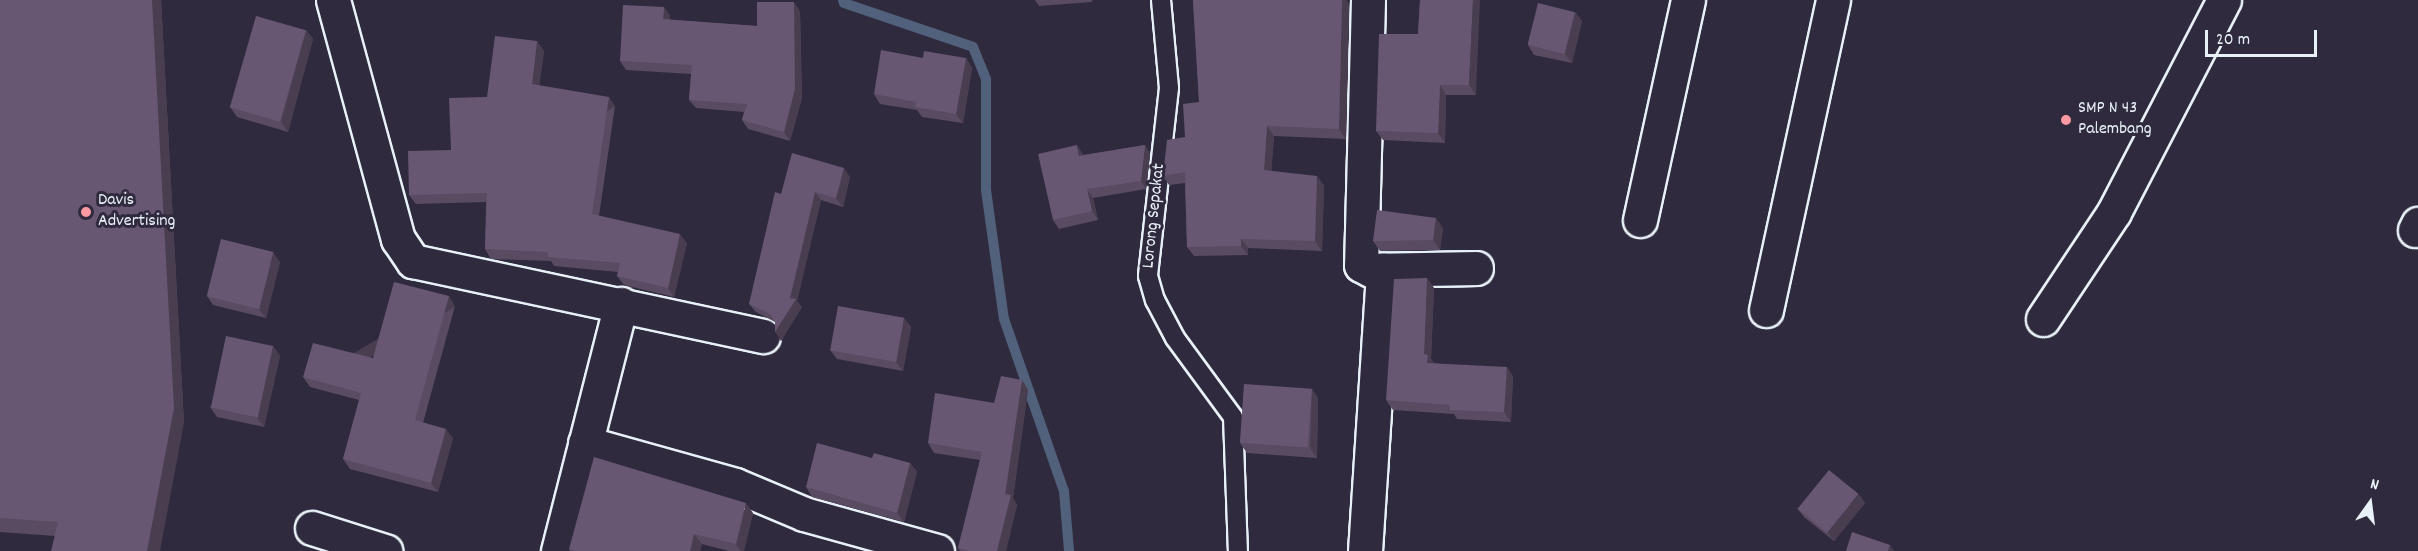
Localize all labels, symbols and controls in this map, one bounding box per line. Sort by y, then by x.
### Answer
scale bar [2208,18,2320,56]
text: 20 m [2216,28,2250,53]
place label: SMP N 43 Palembang [2078,99,2152,142]
marker: SMP N 43 Palembang [2059,113,2073,127]
street label: Lorong Sepakat [1139,162,1171,270]
place label: Davis Advertising [98,191,175,234]
marker: Davis Advertising [79,205,93,219]
north arrow [2340,473,2400,533]
text: N [2368,473,2381,497]

